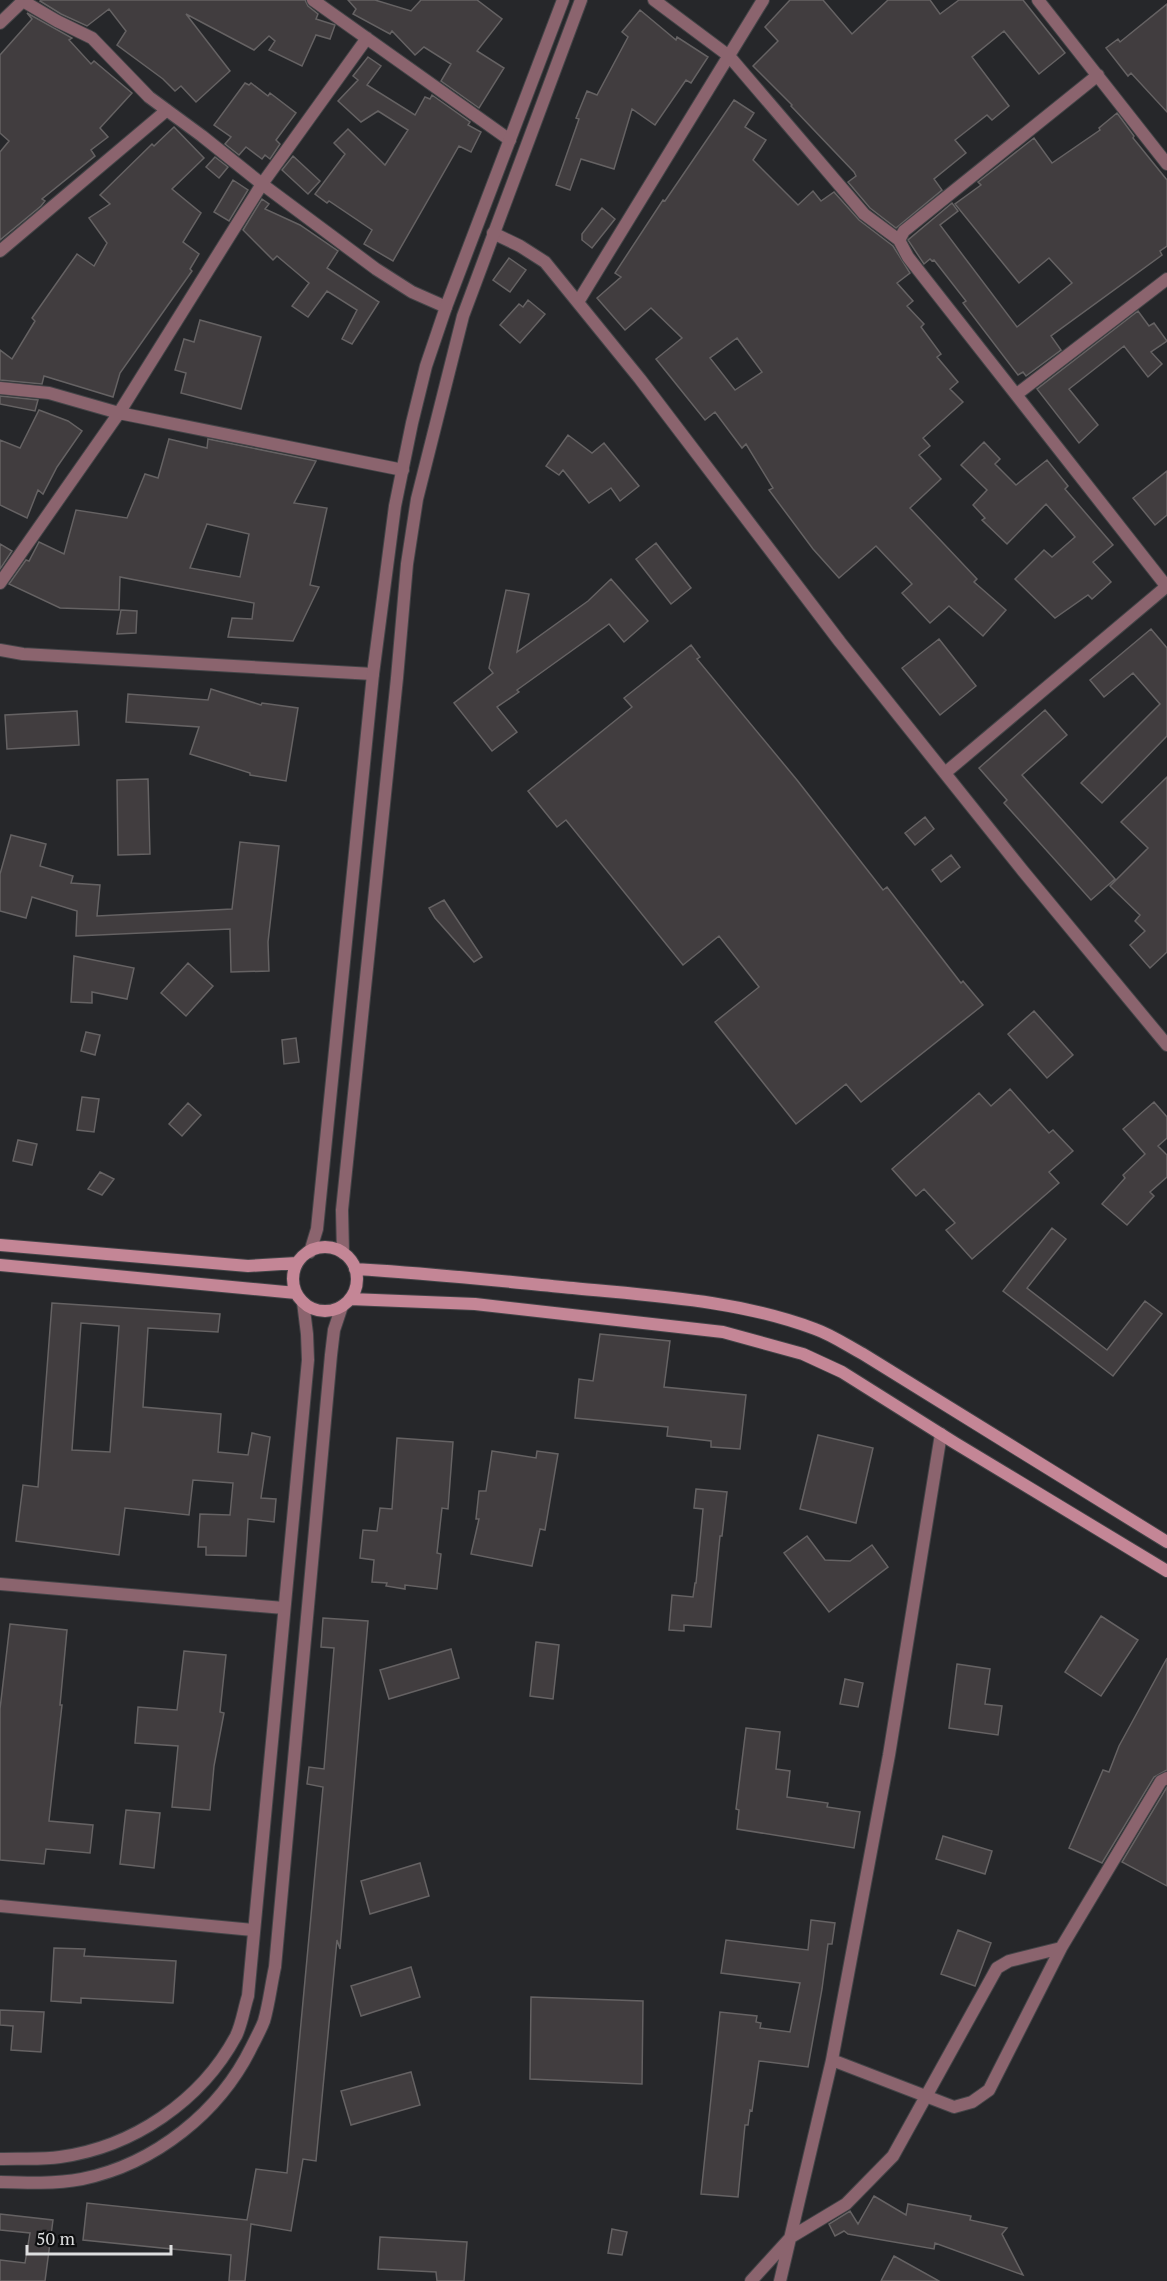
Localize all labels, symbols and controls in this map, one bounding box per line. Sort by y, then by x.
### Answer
scale bar [27,2218,171,2256]
text: 50 m [36,2226,76,2250]

